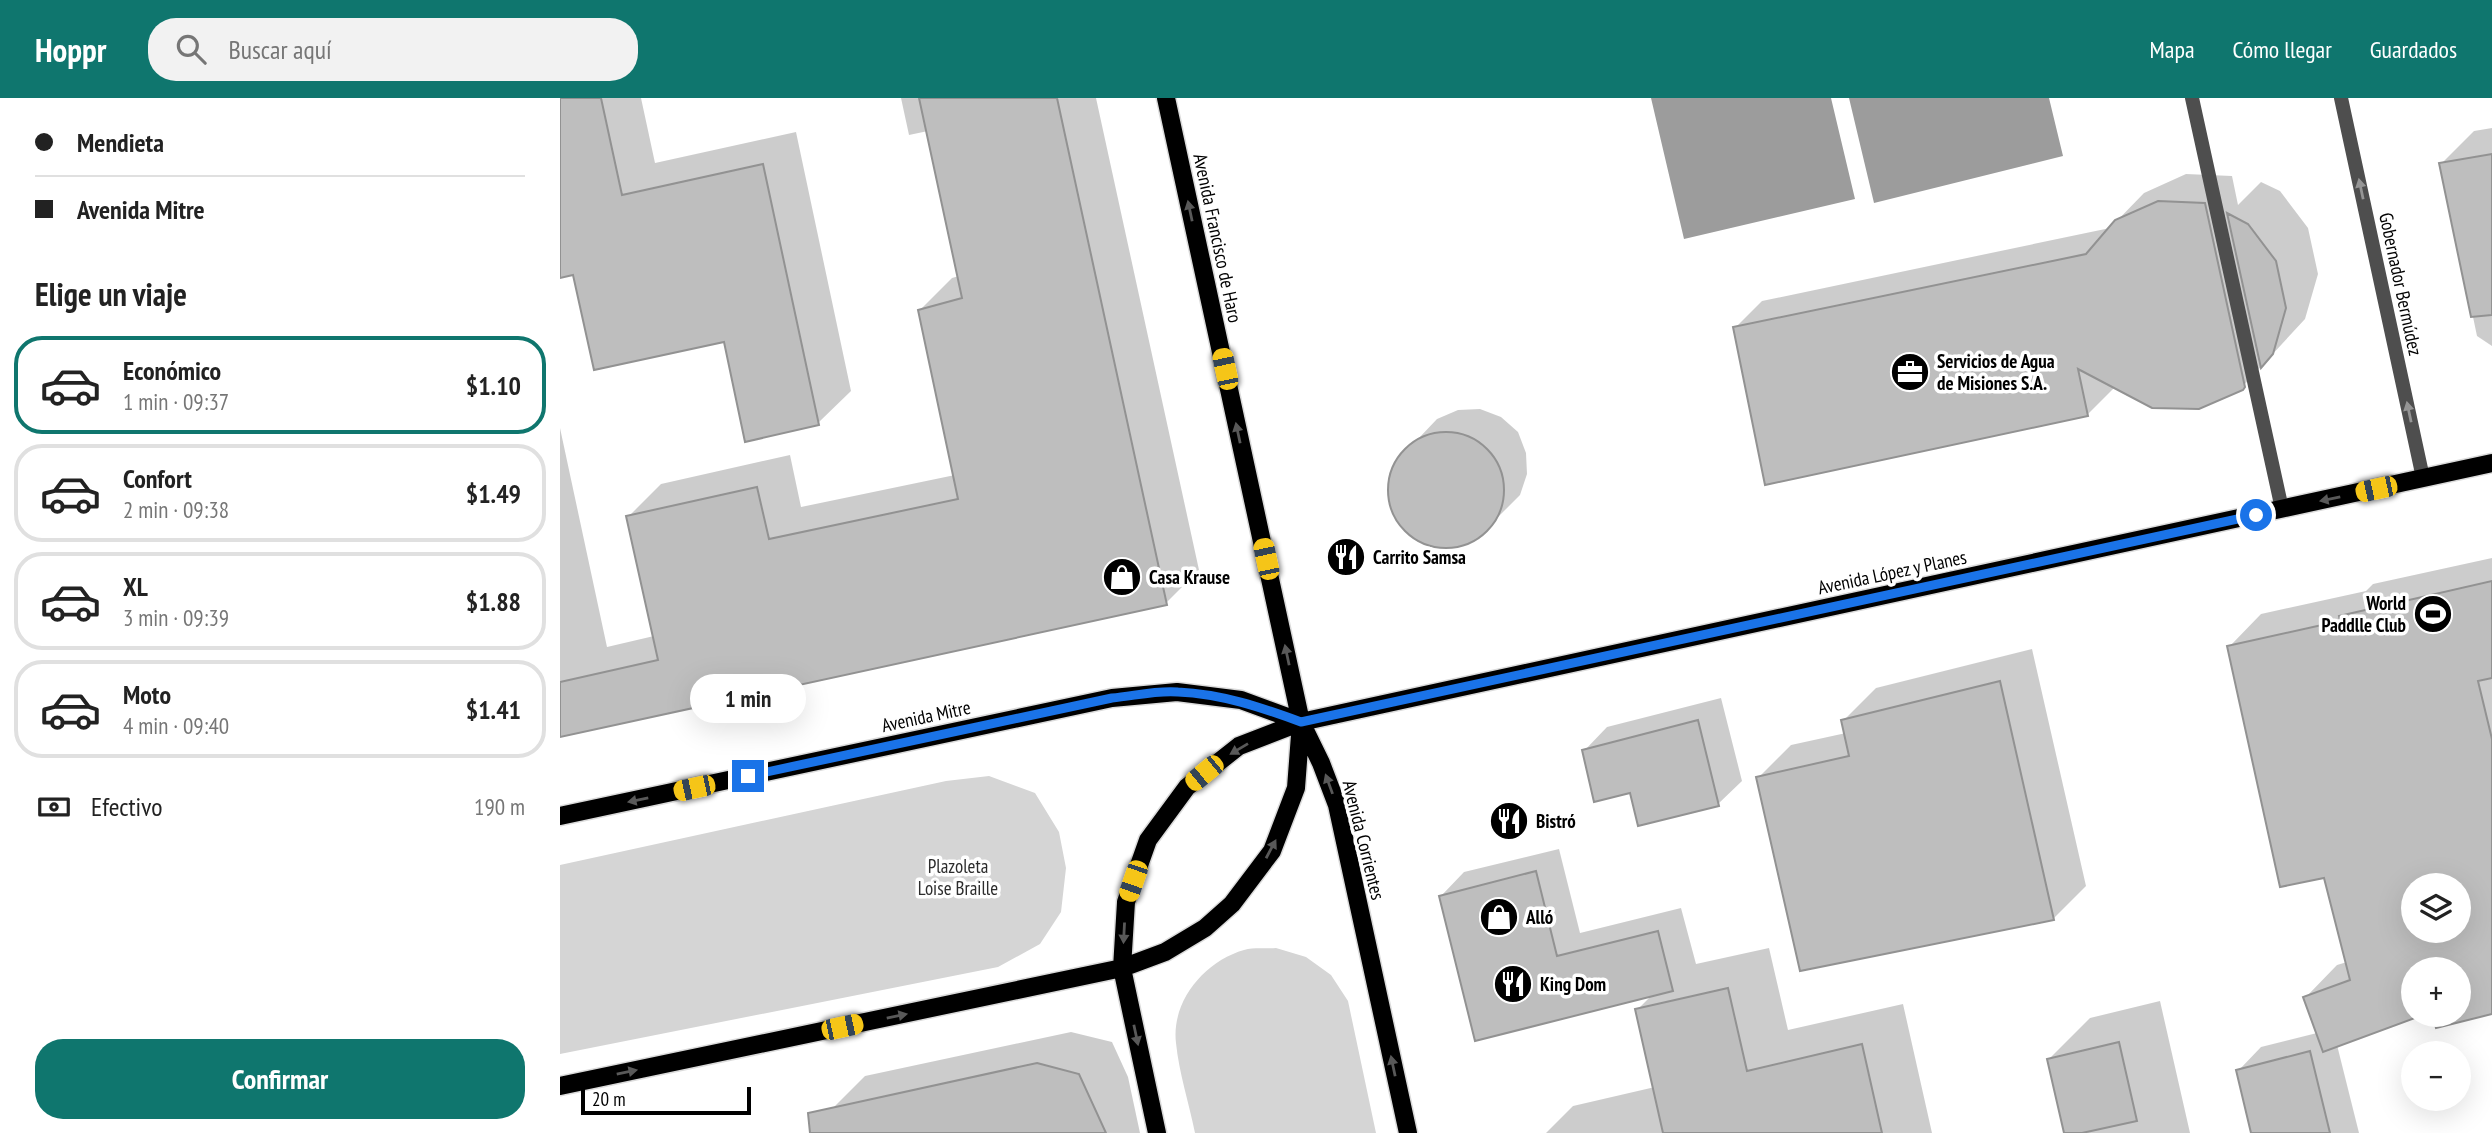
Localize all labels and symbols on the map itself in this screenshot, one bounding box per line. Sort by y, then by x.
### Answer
street label: Avenida Francisco de Haro [1188,151,1248,325]
one-way arrow [2355,178,2366,200]
one-way arrow [1185,200,1196,222]
street label: Gobernador Bermúdez [2374,210,2428,358]
car [1211,346,1240,392]
place label: Servicios de Agua de Misiones S.A. [1937,349,2055,395]
office icon: Servicios de Agua de Misiones S.A. [1889,351,1931,393]
one-way arrow [2403,401,2414,423]
one-way arrow [1233,422,1244,444]
car [2354,474,2399,504]
one-way arrow [2319,493,2341,504]
route start [2240,499,2272,531]
car [1252,536,1281,582]
restaurant icon: Carrito Samsa [1325,536,1367,578]
place label: Carrito Samsa [1373,545,1466,569]
street label: Avenida López y Planes [1816,545,1968,599]
shop icon: Casa Krause [1101,556,1143,598]
place label: Casa Krause [1149,565,1230,589]
place label: World Paddlle Club [2321,591,2406,637]
sports icon: World Paddlle Club [2412,593,2454,635]
one-way arrow [1281,644,1292,666]
callout: 1 min [690,674,806,724]
street label: Avenida Mitre [879,695,973,737]
one-way arrow [1229,742,1248,755]
car [1182,752,1227,794]
route end [732,760,764,792]
car [672,773,717,803]
one-way arrow [1323,774,1334,795]
street label: Avenida Corrientes [1338,778,1390,902]
one-way arrow [627,794,649,805]
restaurant icon: Bistró [1488,800,1530,842]
place label: Bistró [1536,809,1576,833]
one-way arrow [1265,838,1277,858]
park label: Plazoleta Loise Braille [918,854,998,900]
car [1117,858,1150,904]
shop icon: Alló [1478,896,1520,938]
place label: Alló [1525,905,1553,929]
one-way arrow [1118,923,1129,945]
restaurant icon: King Dom [1492,963,1534,1005]
place label: King Dom [1540,972,1606,996]
one-way arrow [886,1010,908,1021]
car [820,1012,865,1042]
one-way arrow [1131,1024,1142,1046]
one-way arrow [1388,1055,1399,1077]
one-way arrow [616,1067,638,1078]
scale bar [581,1084,751,1116]

